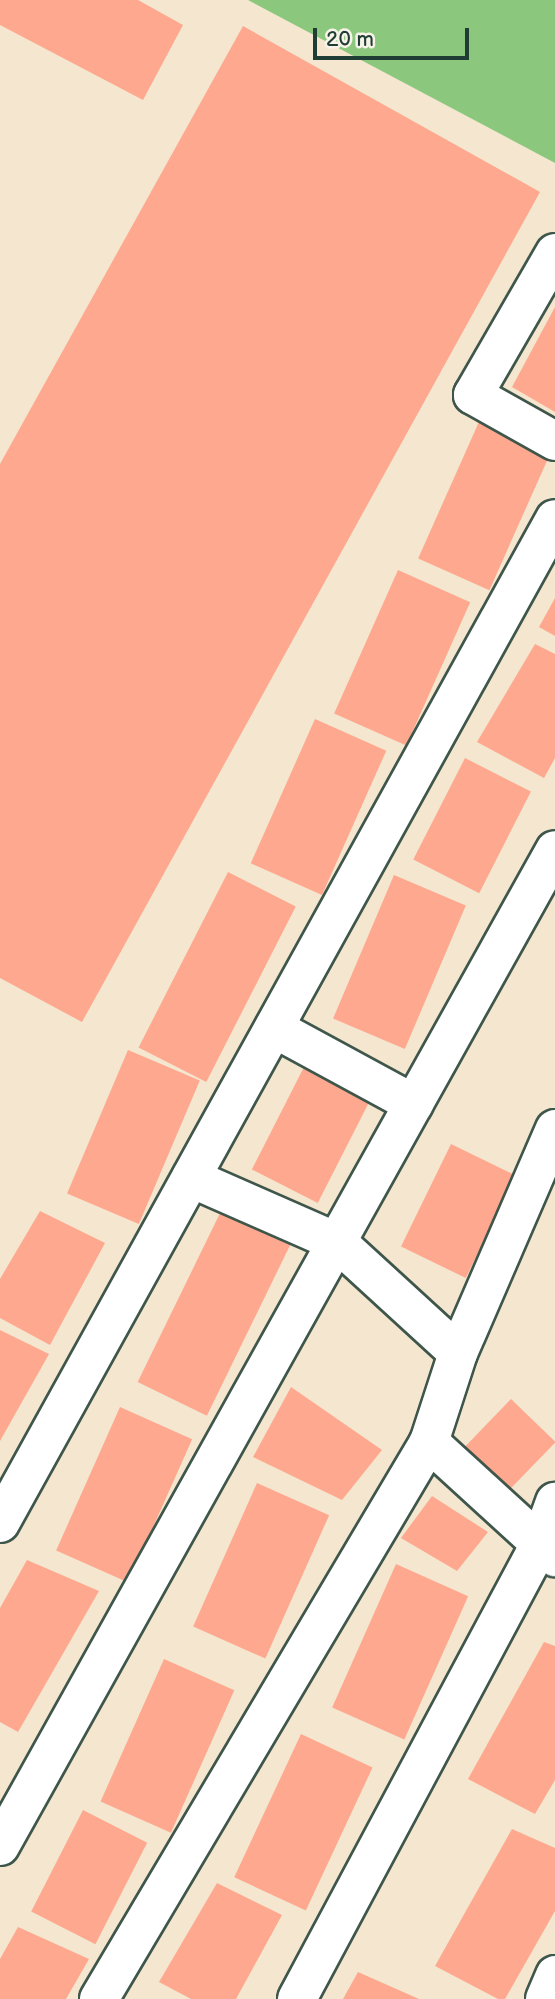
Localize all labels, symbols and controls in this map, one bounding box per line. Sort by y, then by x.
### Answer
scale bar [317,14,473,58]
text: 20 m [326,27,374,52]

